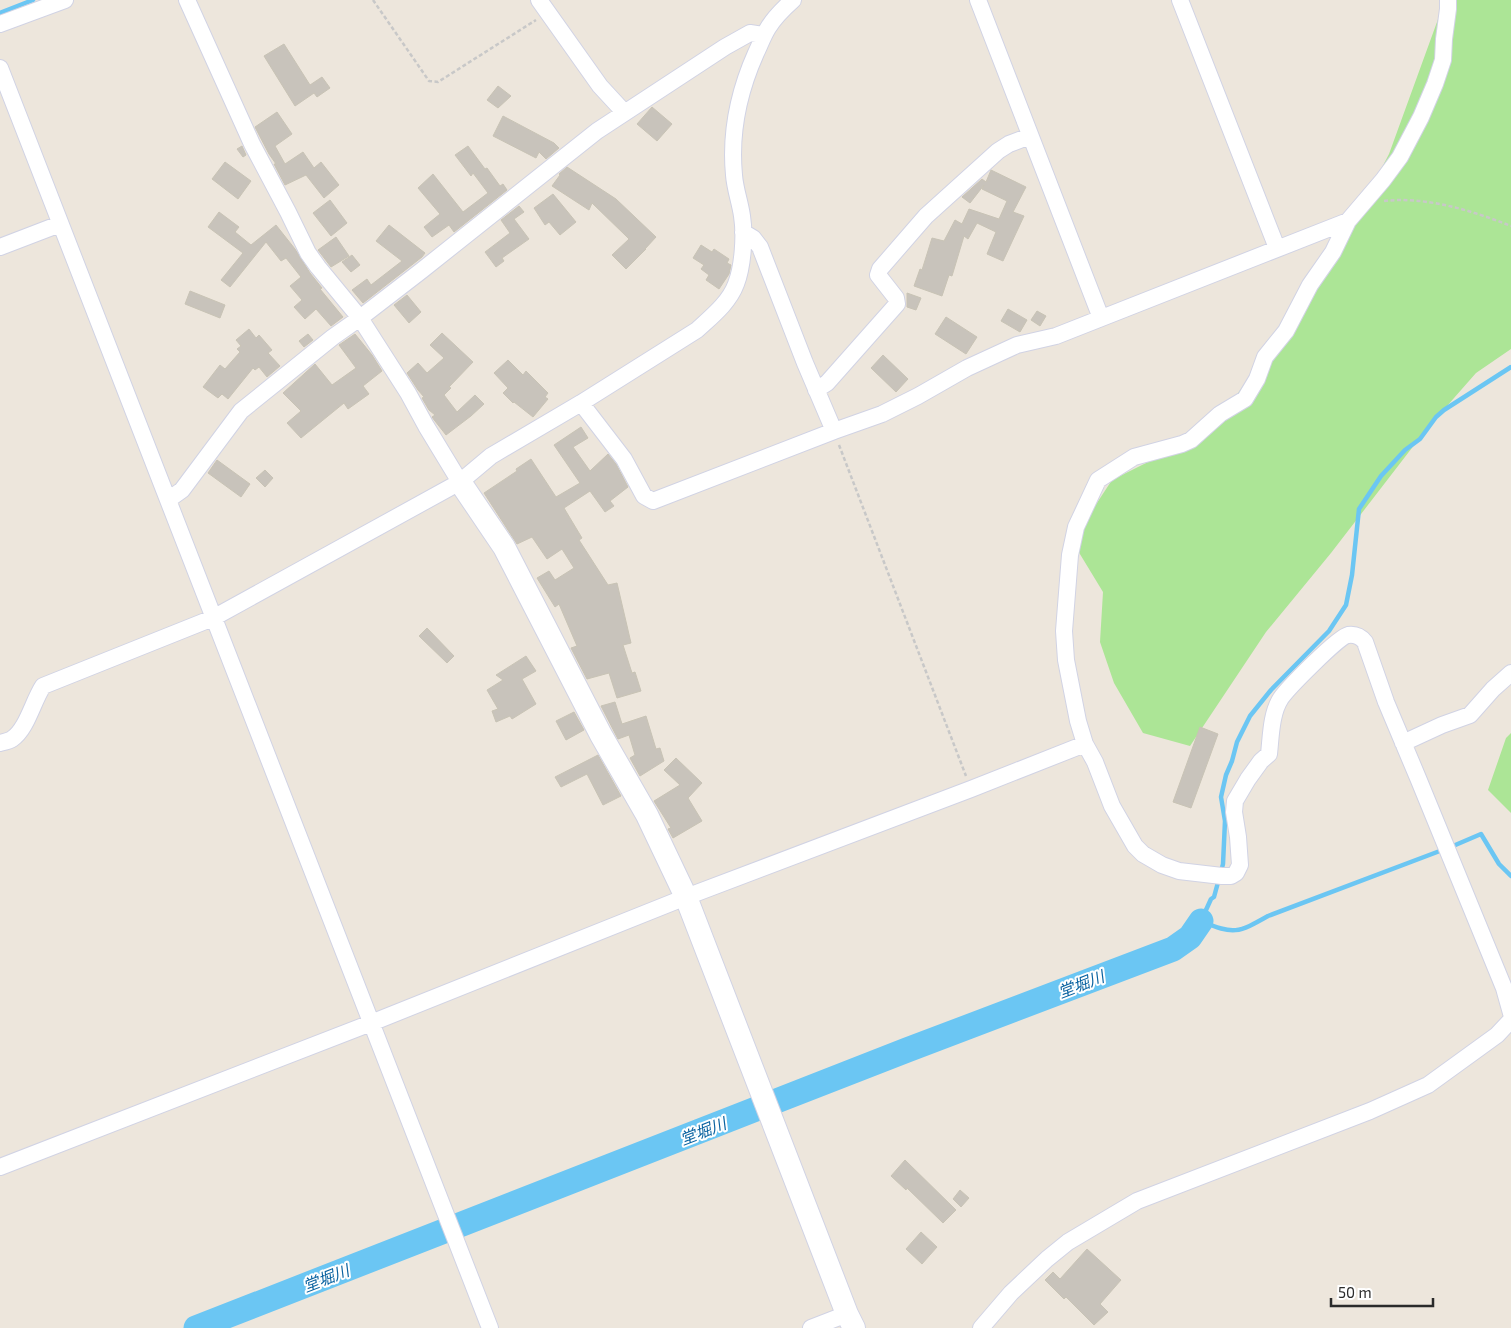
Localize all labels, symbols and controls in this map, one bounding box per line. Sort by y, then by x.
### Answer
water label: 堂堀川 [1055,965,1108,1001]
water label: 堂堀川 [677,1112,730,1148]
water label: 堂堀川 [300,1259,353,1295]
scale bar [1331,1276,1434,1308]
text: 50 m [1338,1283,1372,1301]

